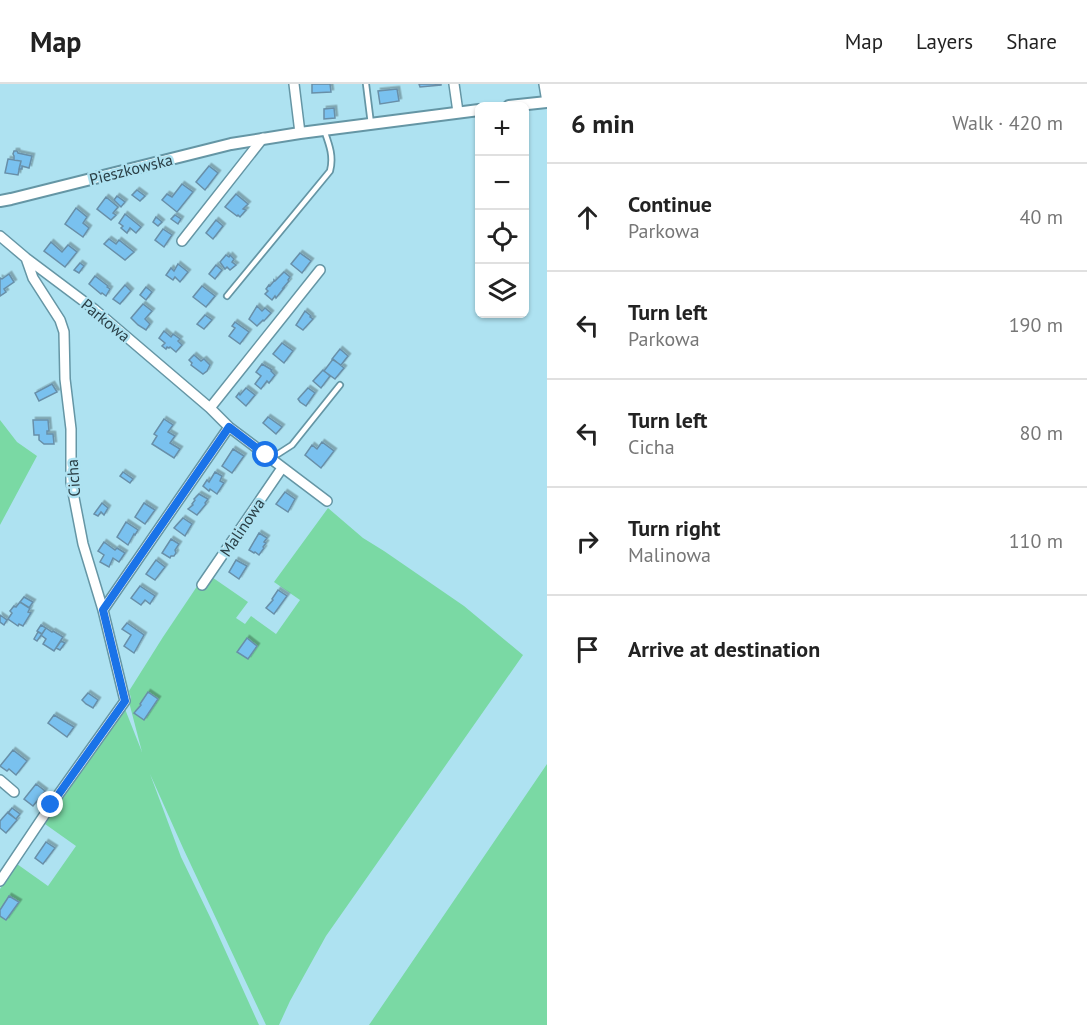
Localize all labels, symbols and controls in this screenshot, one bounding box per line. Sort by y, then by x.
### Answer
text: Map [30,23,81,60]
text: Map [845,28,883,55]
text: Layers [916,28,973,55]
text: Share [1006,28,1057,55]
map controls [475,102,529,318]
button: + [475,102,529,156]
text: 6 min [571,107,634,140]
text: Walk · 420 m [952,110,1063,136]
street label: Pieszkowska [87,149,175,189]
button: − [475,156,529,210]
text: Continue [628,190,712,218]
icon: ahead [571,201,604,234]
text: 40 m [1020,204,1063,230]
button: locate [475,210,529,264]
text: Parkowa [628,218,700,244]
button: layers [475,264,529,318]
street label: Parkowa [77,294,135,346]
text: Turn left [628,298,708,326]
icon: left [571,309,604,342]
text: 190 m [1009,312,1063,338]
text: Parkowa [628,326,700,352]
text: Turn left [628,406,708,434]
icon: left [571,417,604,450]
text: 80 m [1020,420,1063,446]
text: Cicha [628,434,675,460]
route start [252,441,278,467]
street label: Cicha [62,459,84,497]
street label: Malinowa [215,494,269,560]
text: Turn right [628,514,720,542]
icon: right [571,525,604,558]
text: 110 m [1009,528,1063,554]
text: Malinowa [628,542,711,568]
icon: arrive [571,633,604,666]
text: Arrive at destination [628,635,820,663]
route end [37,791,63,817]

